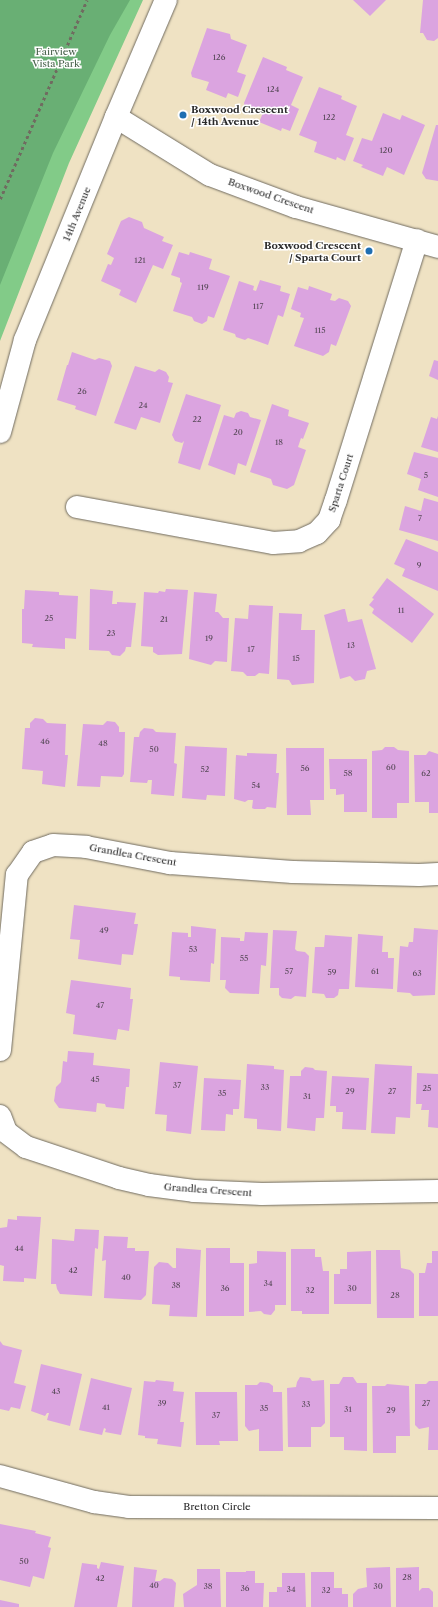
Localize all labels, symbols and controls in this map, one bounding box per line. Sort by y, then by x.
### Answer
park label: Fairview Vista Park [32,45,80,68]
house number: 126 [213,53,225,63]
house number: 124 [267,85,279,95]
place label: Boxwood Crescent / 14th Avenue [191,103,288,126]
marker: Boxwood Crescent / 14th Avenue [178,110,188,120]
house number: 122 [323,113,335,123]
house number: 120 [379,146,393,156]
street label: Boxwood Crescent [226,176,316,216]
street label: 14th Avenue [61,185,93,243]
place label: Boxwood Crescent / Sparta Court [264,239,361,262]
marker: Boxwood Crescent / Sparta Court [364,246,374,256]
house number: 121 [134,256,146,266]
house number: 119 [197,283,209,293]
house number: 117 [253,302,263,312]
house number: 115 [314,326,326,336]
house number: 26 [77,387,87,397]
house number: 24 [138,401,148,411]
house number: 22 [192,415,202,425]
house number: 20 [233,428,243,438]
house number: 18 [275,438,283,448]
street label: Sparta Court [326,452,356,514]
house number: 5 [424,471,428,481]
house number: 7 [418,514,422,524]
house number: 9 [417,561,421,571]
house number: 11 [398,606,404,616]
house number: 25 [45,614,53,624]
house number: 21 [160,615,168,625]
house number: 23 [106,629,116,639]
house number: 19 [205,634,213,644]
house number: 13 [347,641,355,651]
house number: 17 [247,645,255,655]
house number: 15 [292,654,300,664]
house number: 46 [40,737,50,747]
house number: 48 [98,739,108,749]
house number: 50 [149,745,159,755]
house number: 60 [386,763,396,773]
house number: 56 [300,764,310,774]
house number: 52 [201,765,209,775]
house number: 58 [343,769,353,779]
house number: 62 [421,769,431,779]
house number: 54 [252,781,260,791]
street label: Grandlea Crescent [88,841,178,869]
house number: 49 [99,926,109,936]
house number: 53 [189,945,197,955]
house number: 55 [240,954,248,964]
house number: 57 [285,967,293,977]
house number: 61 [371,967,379,977]
house number: 59 [327,968,337,978]
house number: 63 [412,969,422,979]
house number: 47 [96,1001,104,1011]
house number: 45 [91,1075,99,1085]
house number: 37 [173,1081,181,1091]
house number: 33 [261,1083,269,1093]
house number: 25 [423,1084,431,1094]
house number: 29 [345,1087,355,1097]
house number: 27 [388,1087,396,1097]
house number: 35 [218,1089,226,1099]
house number: 31 [303,1092,311,1102]
street label: Grandlea Crescent [163,1181,253,1199]
house number: 44 [14,1244,24,1254]
house number: 42 [68,1266,78,1276]
house number: 40 [121,1273,131,1283]
house number: 34 [263,1279,273,1289]
house number: 38 [171,1281,181,1291]
house number: 36 [220,1284,230,1294]
house number: 30 [347,1284,357,1294]
house number: 32 [305,1286,315,1296]
house number: 28 [390,1291,400,1301]
house number: 43 [51,1387,61,1397]
house number: 39 [157,1399,167,1409]
house number: 27 [422,1399,430,1409]
house number: 33 [302,1400,310,1410]
house number: 41 [102,1403,110,1413]
house number: 35 [260,1404,268,1414]
house number: 31 [344,1405,352,1415]
house number: 29 [386,1406,396,1416]
house number: 37 [212,1411,220,1421]
street label: Bretton Circle [183,1501,251,1513]
house number: 50 [19,1557,29,1567]
house number: 28 [402,1573,412,1583]
house number: 42 [95,1574,105,1584]
house number: 40 [149,1581,159,1591]
house number: 38 [203,1582,213,1592]
house number: 30 [373,1582,383,1592]
house number: 36 [240,1584,250,1594]
house number: 34 [286,1585,296,1595]
house number: 32 [321,1586,331,1596]

